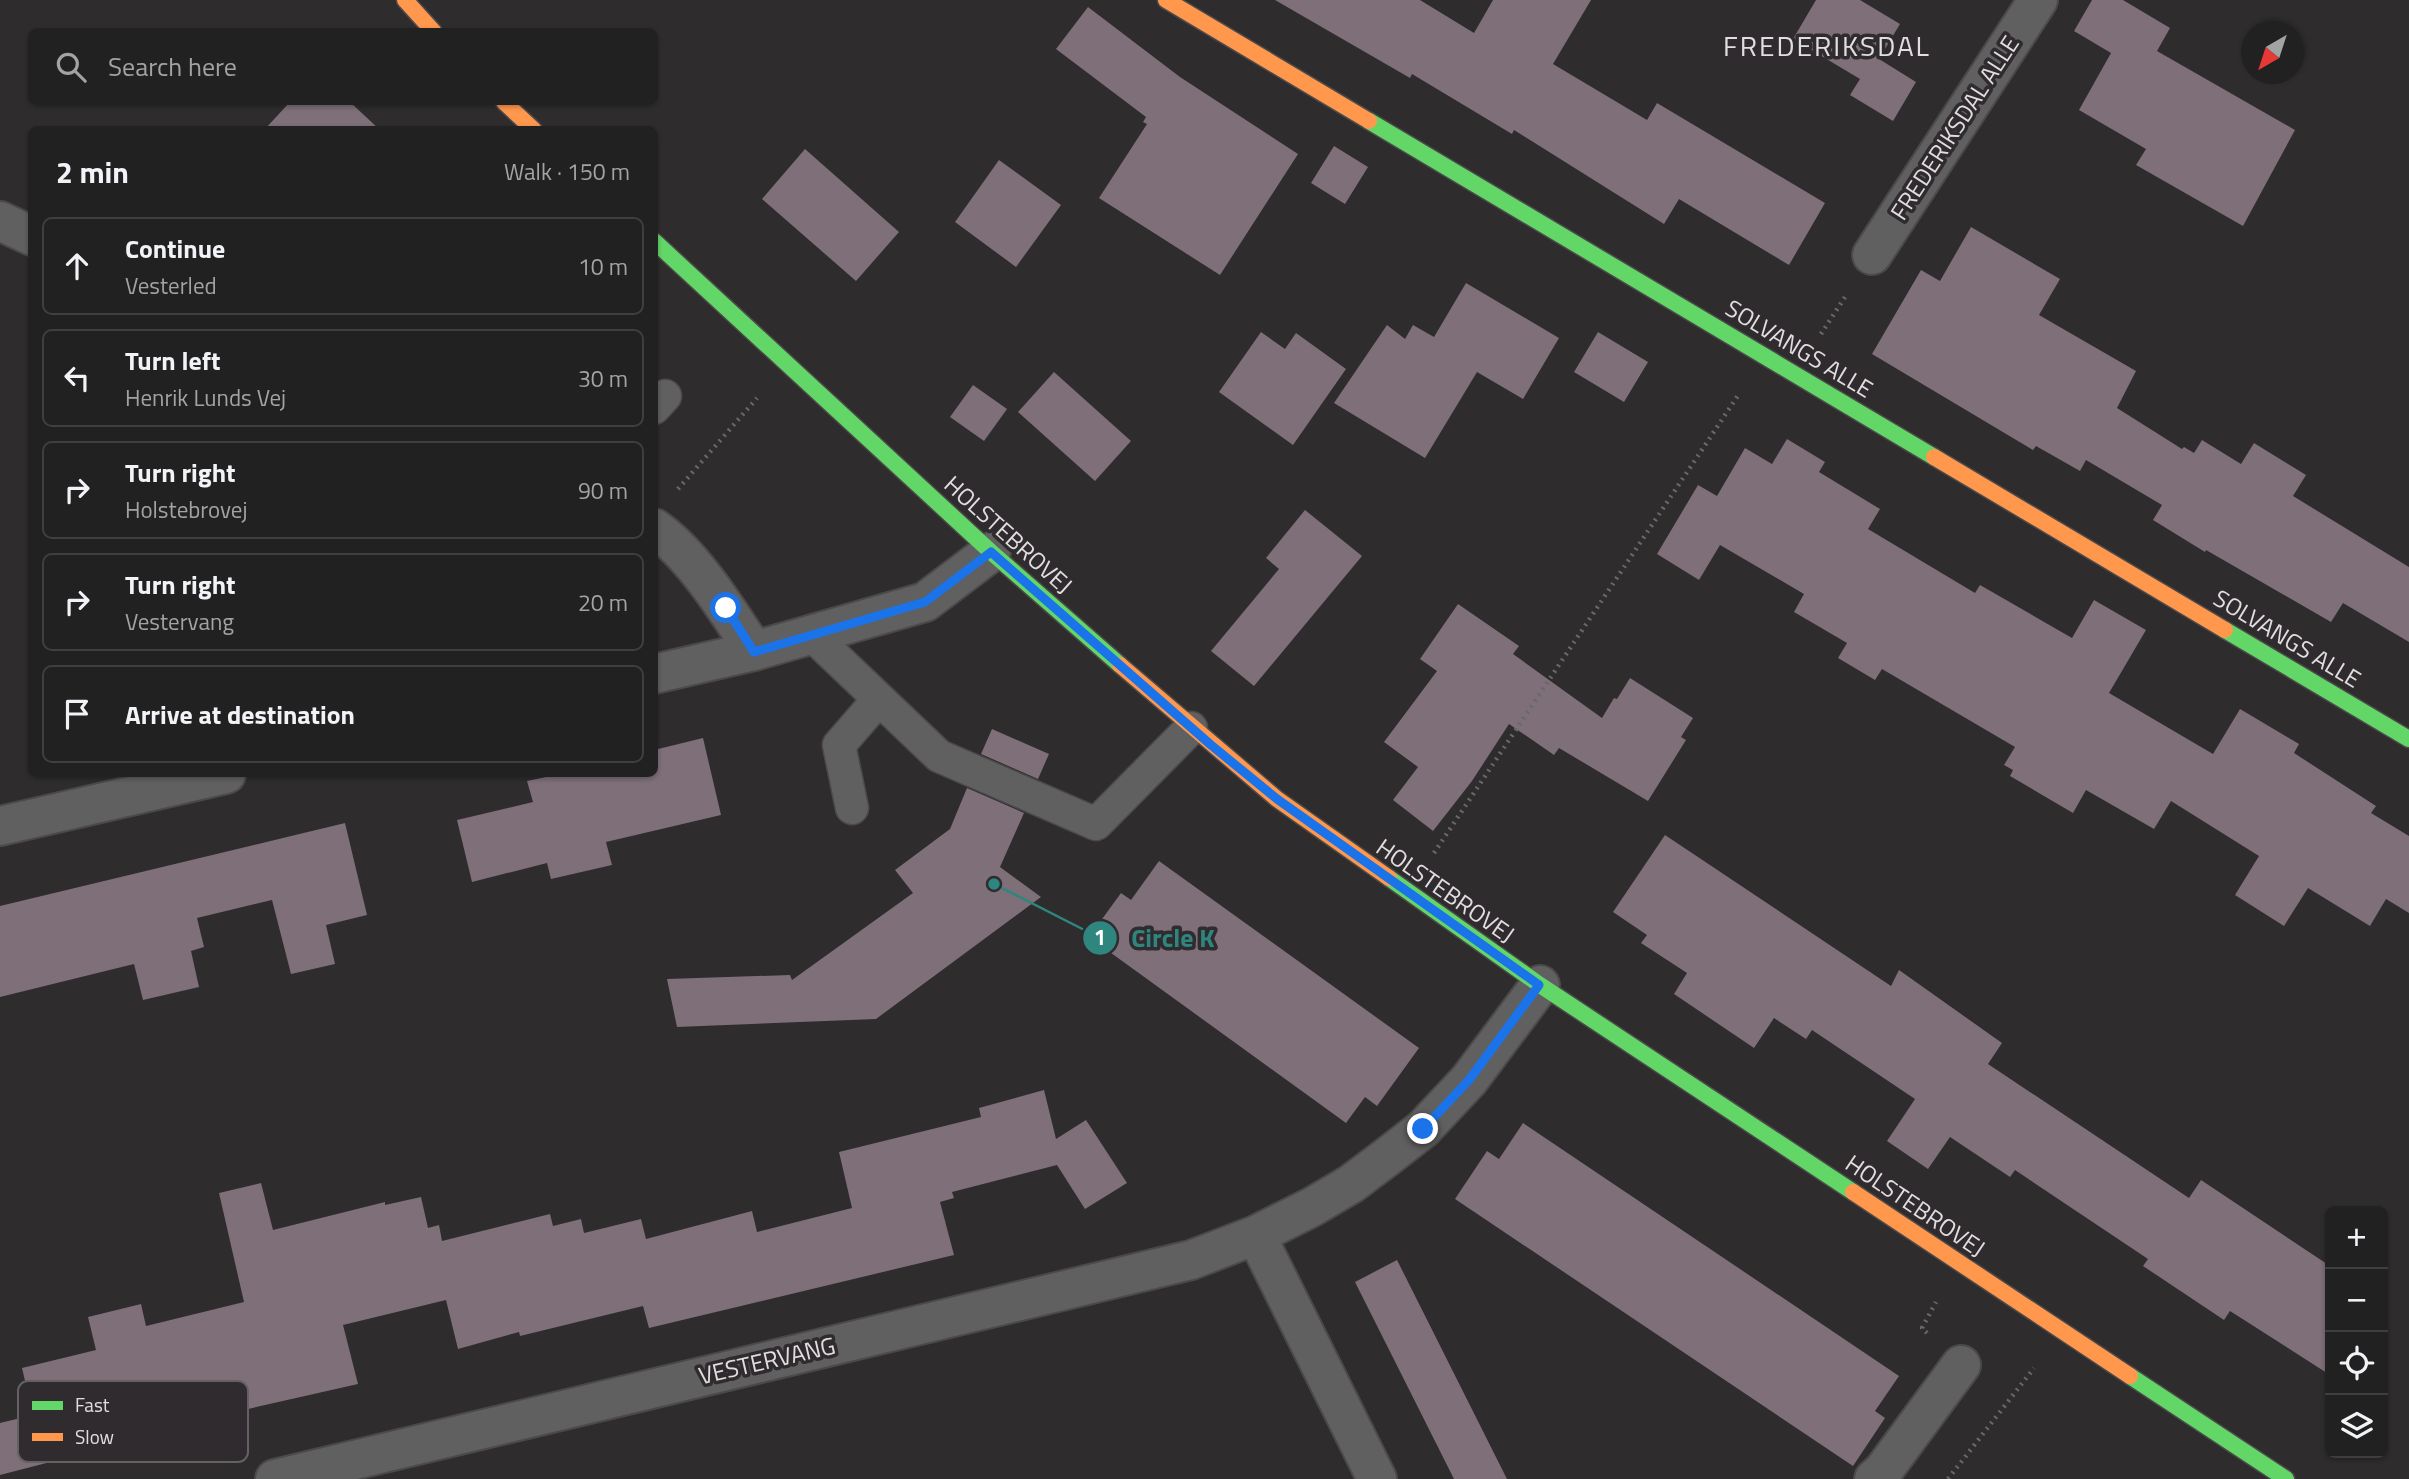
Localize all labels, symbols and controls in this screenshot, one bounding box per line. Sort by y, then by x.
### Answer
north arrow [2241,21,2304,84]
district label: FREDERIKSDAL [1723,24,1931,67]
search box [28,28,658,105]
street label: FREDERIKSDAL ALLE [1881,28,2027,227]
text: Search here [108,47,237,86]
icon: search [52,48,90,86]
text: 2 min [56,149,129,195]
text: Walk · 150 m [504,154,630,189]
text: Continue [125,229,225,268]
icon: ahead [58,247,96,285]
text: 10 m [578,249,628,284]
text: Vesterled [125,268,217,303]
street label: SOLVANGS ALLE [1719,290,1880,406]
text: Turn left [125,341,220,380]
icon: left [58,359,96,397]
text: 30 m [578,361,628,396]
text: Henrik Lunds Vej [125,380,286,415]
text: Turn right [125,453,236,492]
street label: HOLSTEBROVEJ [937,467,1081,602]
icon: right [58,471,96,509]
text: 90 m [578,473,628,508]
text: Holstebrovej [125,492,248,527]
text: Turn right [125,565,236,604]
street label: SOLVANGS ALLE [2207,580,2368,696]
icon: right [58,583,96,621]
text: 20 m [578,585,628,620]
route start [710,592,741,623]
text: Vestervang [125,604,234,639]
icon: arrive [58,695,96,733]
text: Arrive at destination [125,695,355,734]
street label: HOLSTEBROVEJ [1369,829,1522,951]
callout: Circle K [1083,914,1229,961]
text: Circle K [1131,918,1215,957]
text: 1 [1094,921,1106,953]
route end [1407,1113,1438,1144]
street label: HOLSTEBROVEJ [1838,1145,1993,1265]
map controls [2325,1206,2388,1458]
button: + [2325,1206,2388,1269]
button: − [2325,1269,2388,1332]
street label: VESTERVANG [695,1327,839,1393]
button: locate [2325,1332,2388,1395]
legend [18,1381,248,1462]
text: Fast [75,1390,110,1419]
button: layers [2325,1395,2388,1458]
text: Slow [75,1422,114,1451]

